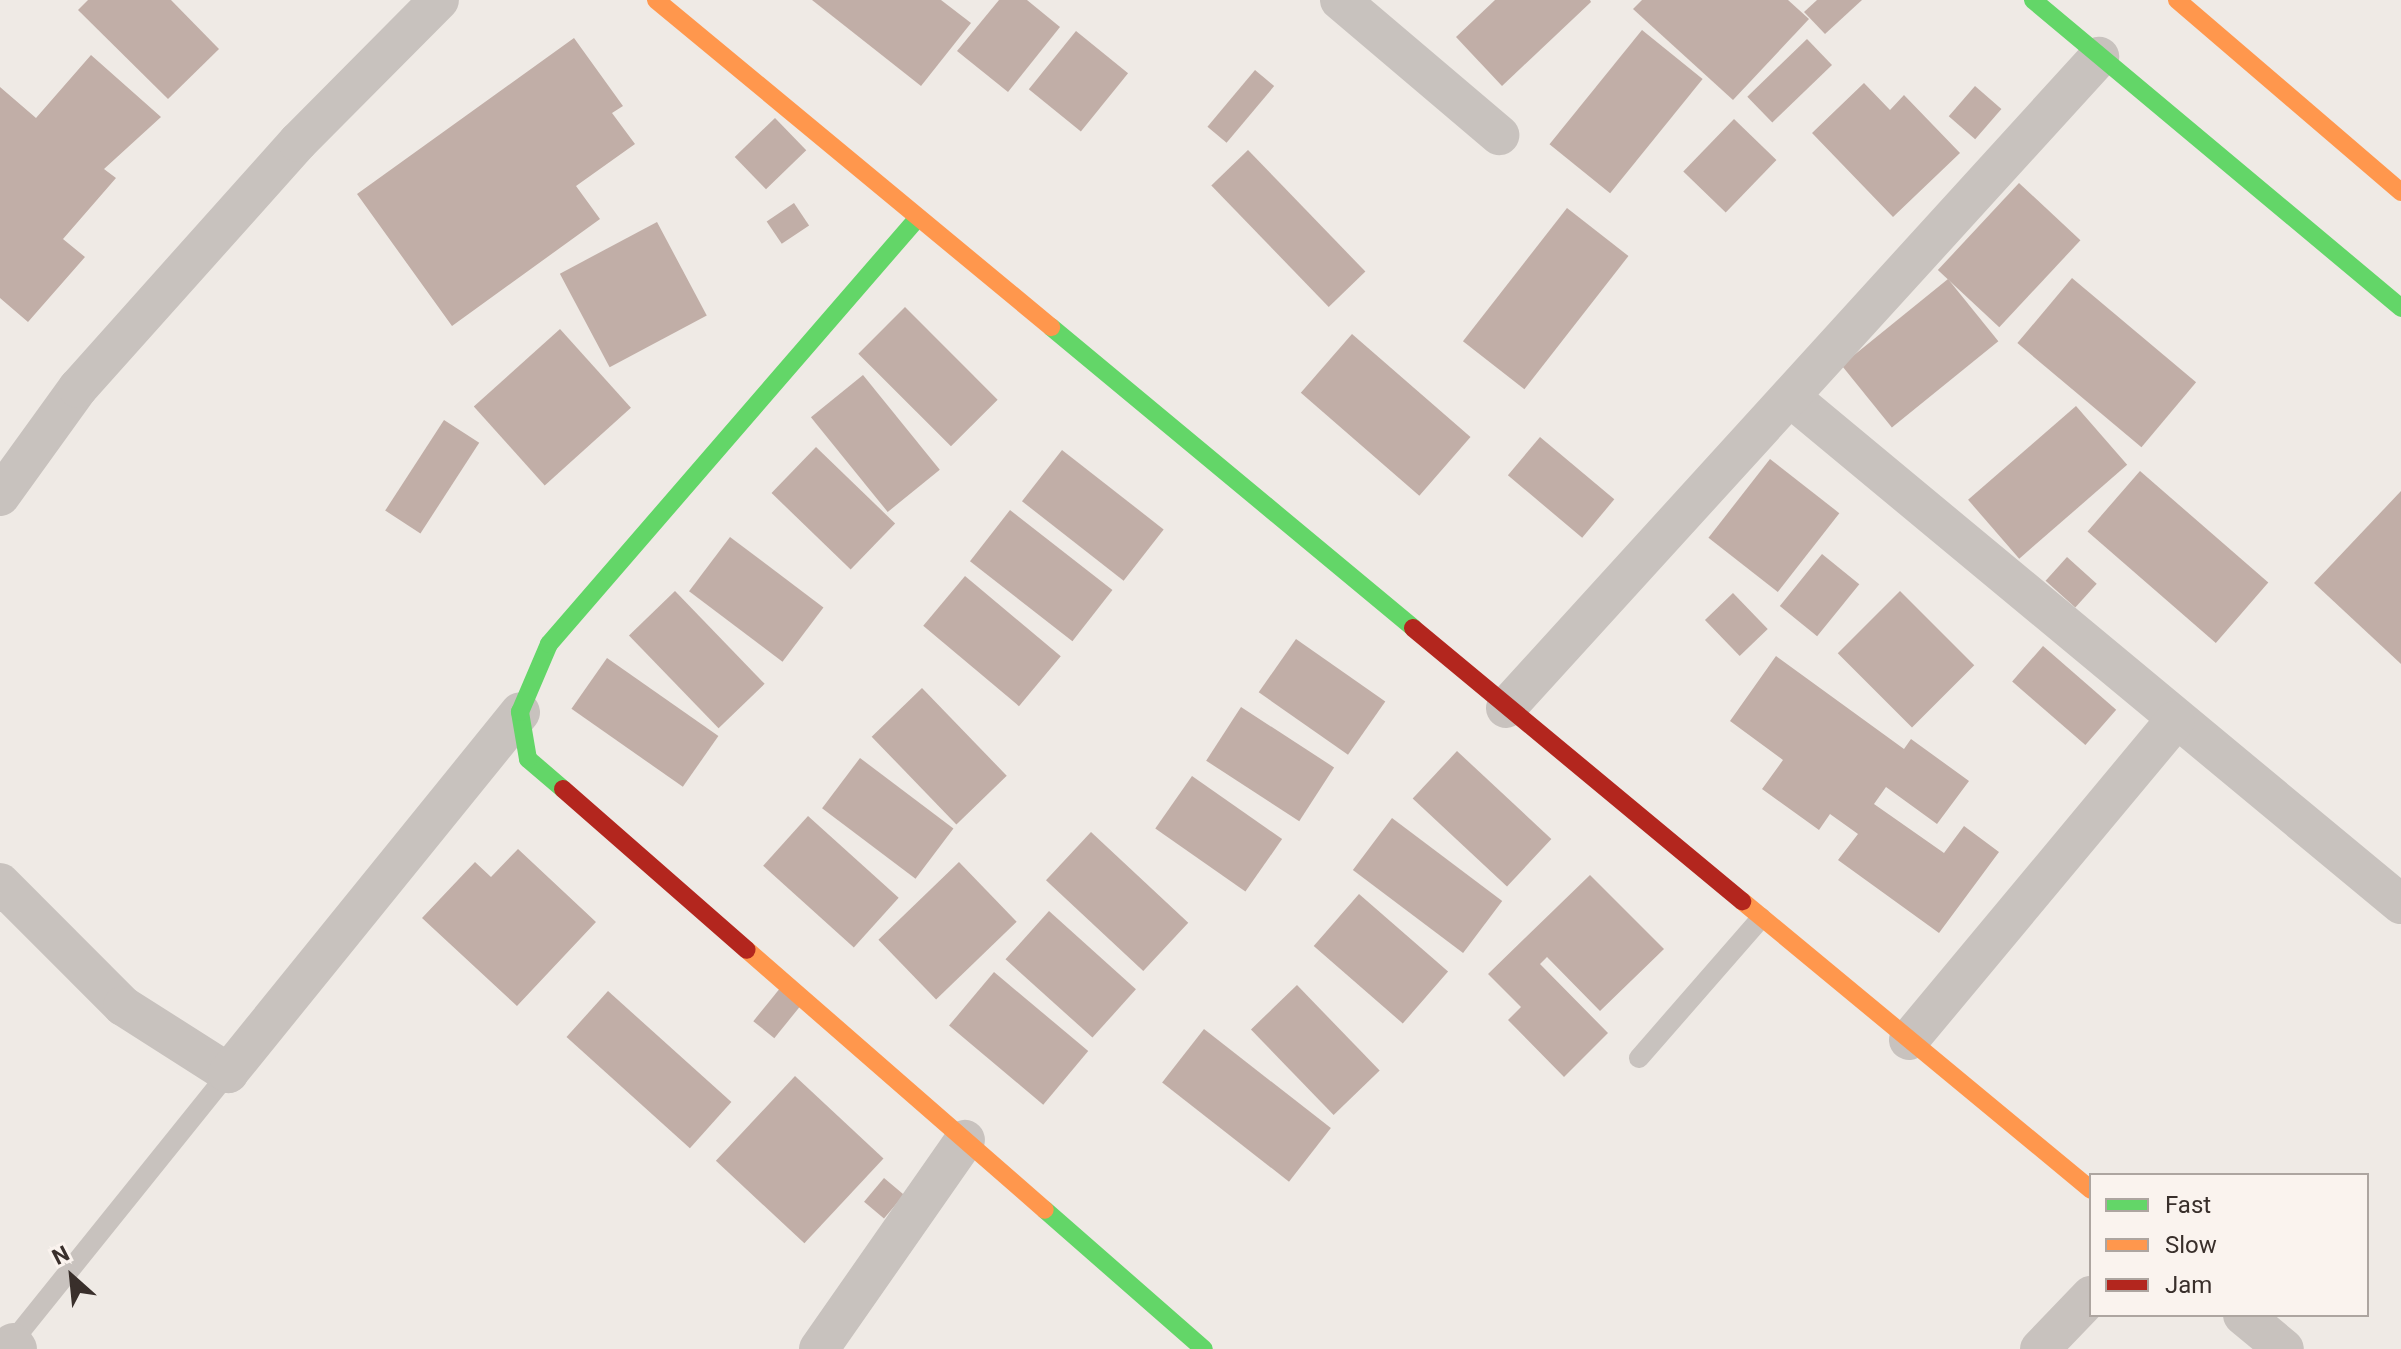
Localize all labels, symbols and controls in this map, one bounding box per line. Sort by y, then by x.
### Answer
legend [2089,1173,2369,1317]
text: Fast [2165,1191,2211,1219]
text: Slow [2165,1231,2217,1259]
north arrow [32,1237,112,1317]
text: N [48,1241,73,1270]
text: Jam [2165,1271,2212,1299]

